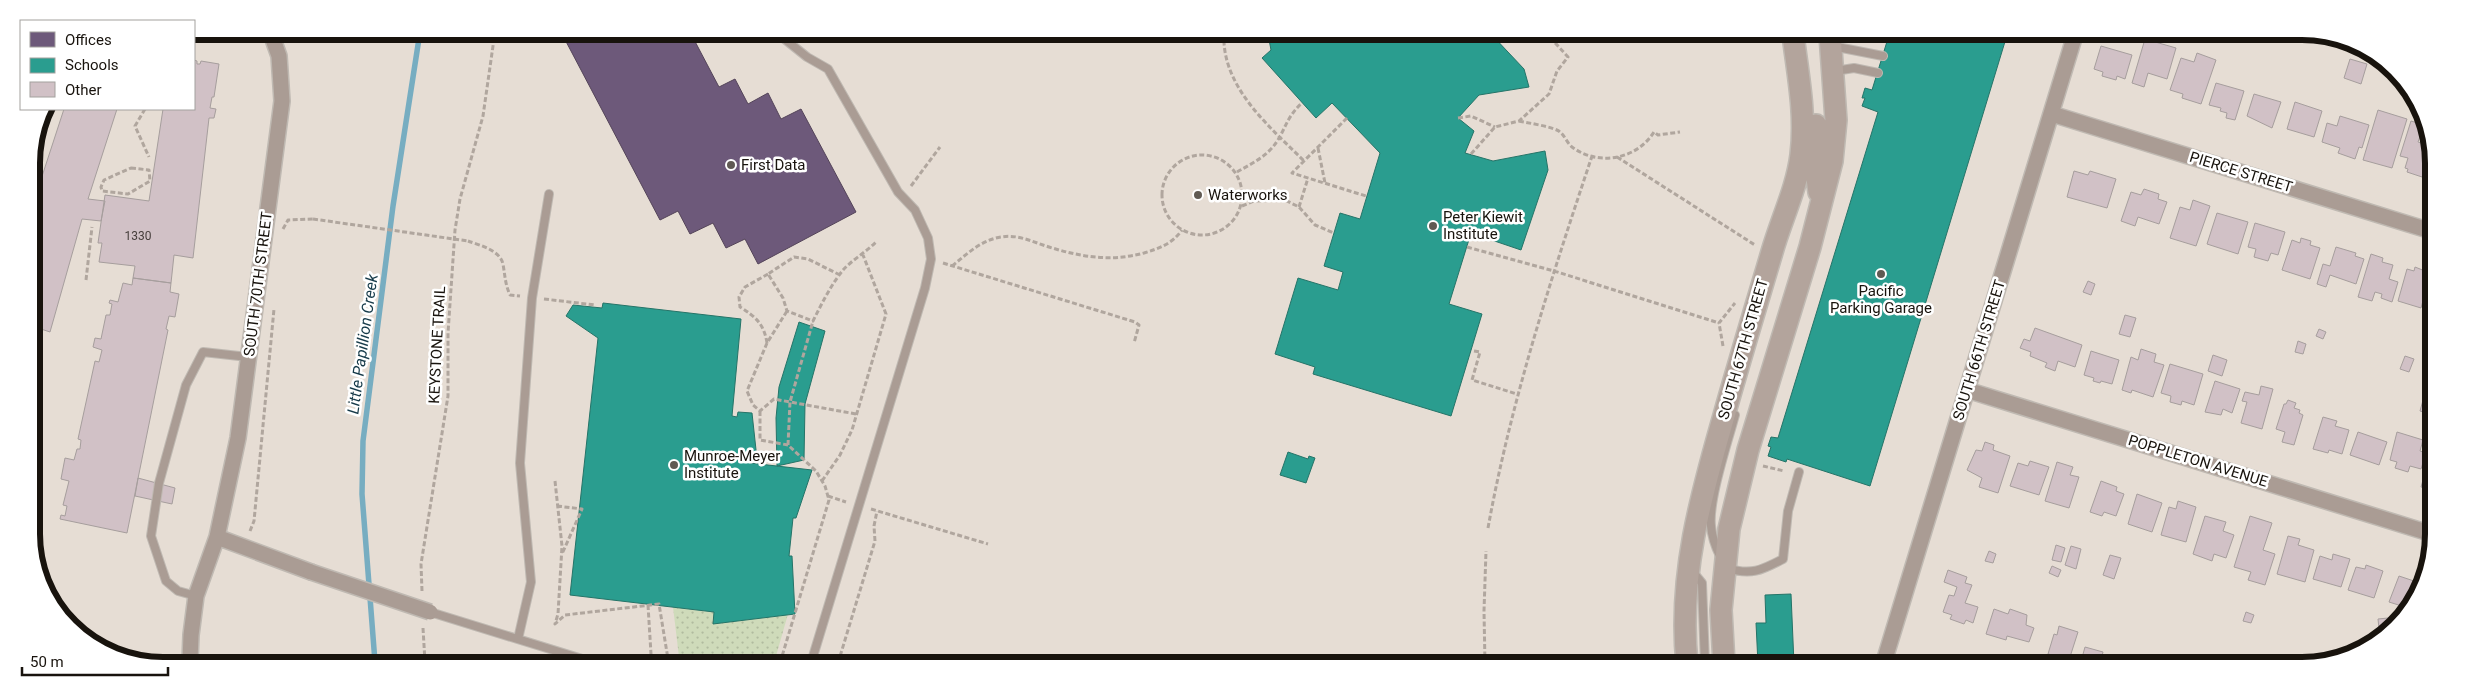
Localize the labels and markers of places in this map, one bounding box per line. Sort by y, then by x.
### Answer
place label: First Data [741,156,805,174]
marker: First Data [725,159,737,171]
place label: Waterworks [1208,186,1288,204]
marker: Waterworks [1192,189,1204,201]
place label: Peter Kiewit Institute [1443,208,1523,243]
marker: Peter Kiewit Institute [1427,220,1439,232]
marker: Pacific Parking Garage [1875,268,1887,280]
place label: Pacific Parking Garage [1830,282,1932,317]
place label: Munroe-Meyer Institute [684,447,780,482]
marker: Munroe-Meyer Institute [668,459,680,471]

